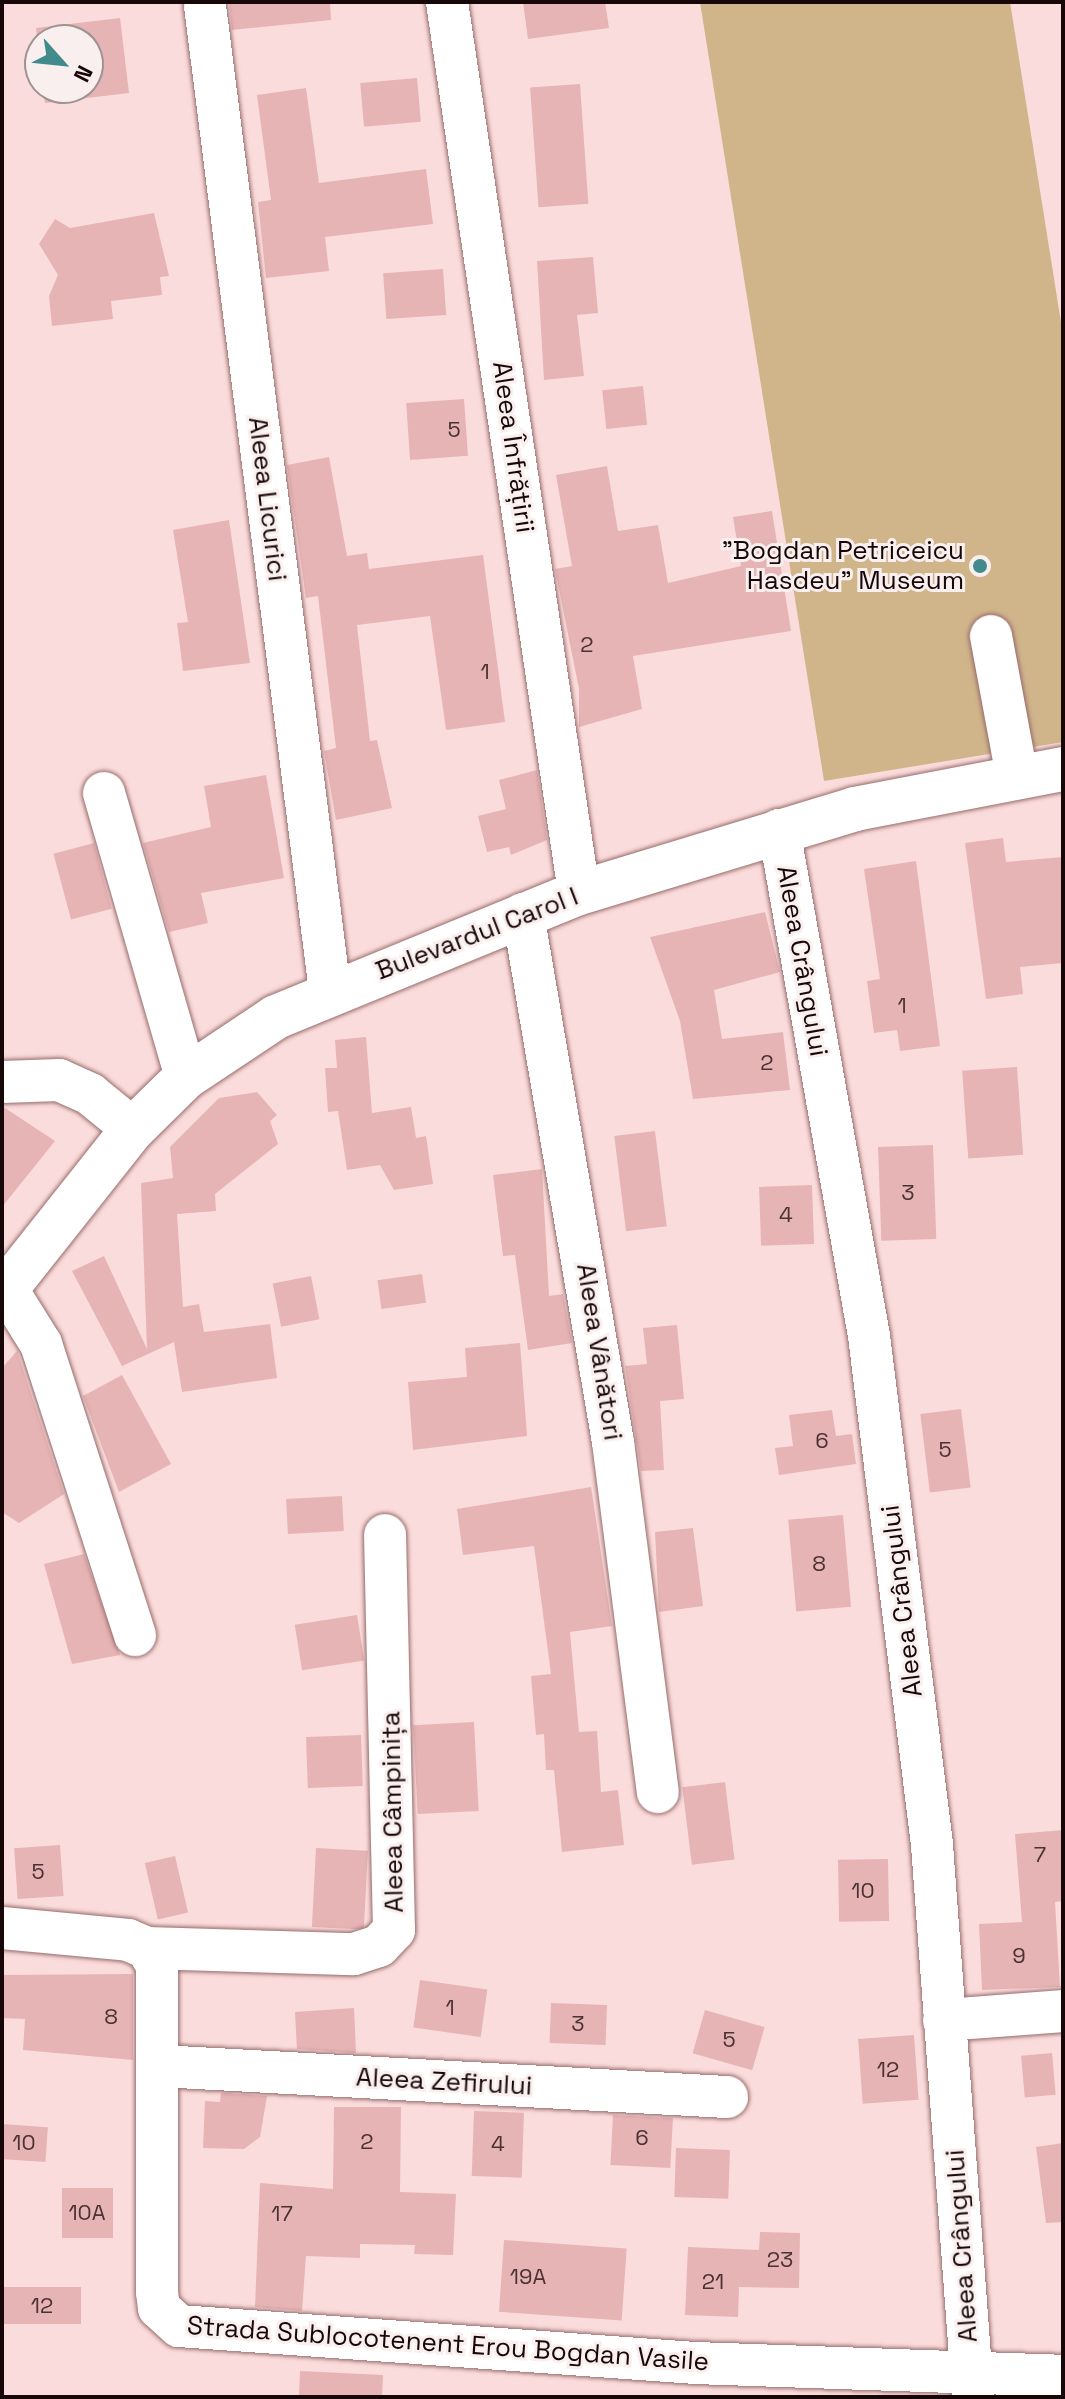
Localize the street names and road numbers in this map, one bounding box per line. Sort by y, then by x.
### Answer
street label: Aleea Înfrățirii [486,359,540,535]
street label: Aleea Licurici [241,415,293,583]
street label: Aleea Crângului [770,863,834,1059]
street label: Bulevardul Carol I [371,881,583,987]
street label: Aleea Vânători [570,1261,628,1443]
street label: Aleea Crângului [875,1503,929,1699]
street label: Aleea Câmpinița [376,1711,410,1913]
street label: Aleea Zefirului [355,2062,533,2102]
street label: Aleea Crângului [940,2148,984,2344]
street label: Strada Sublocotenent Erou Bogdan Vasile [186,2310,710,2378]

